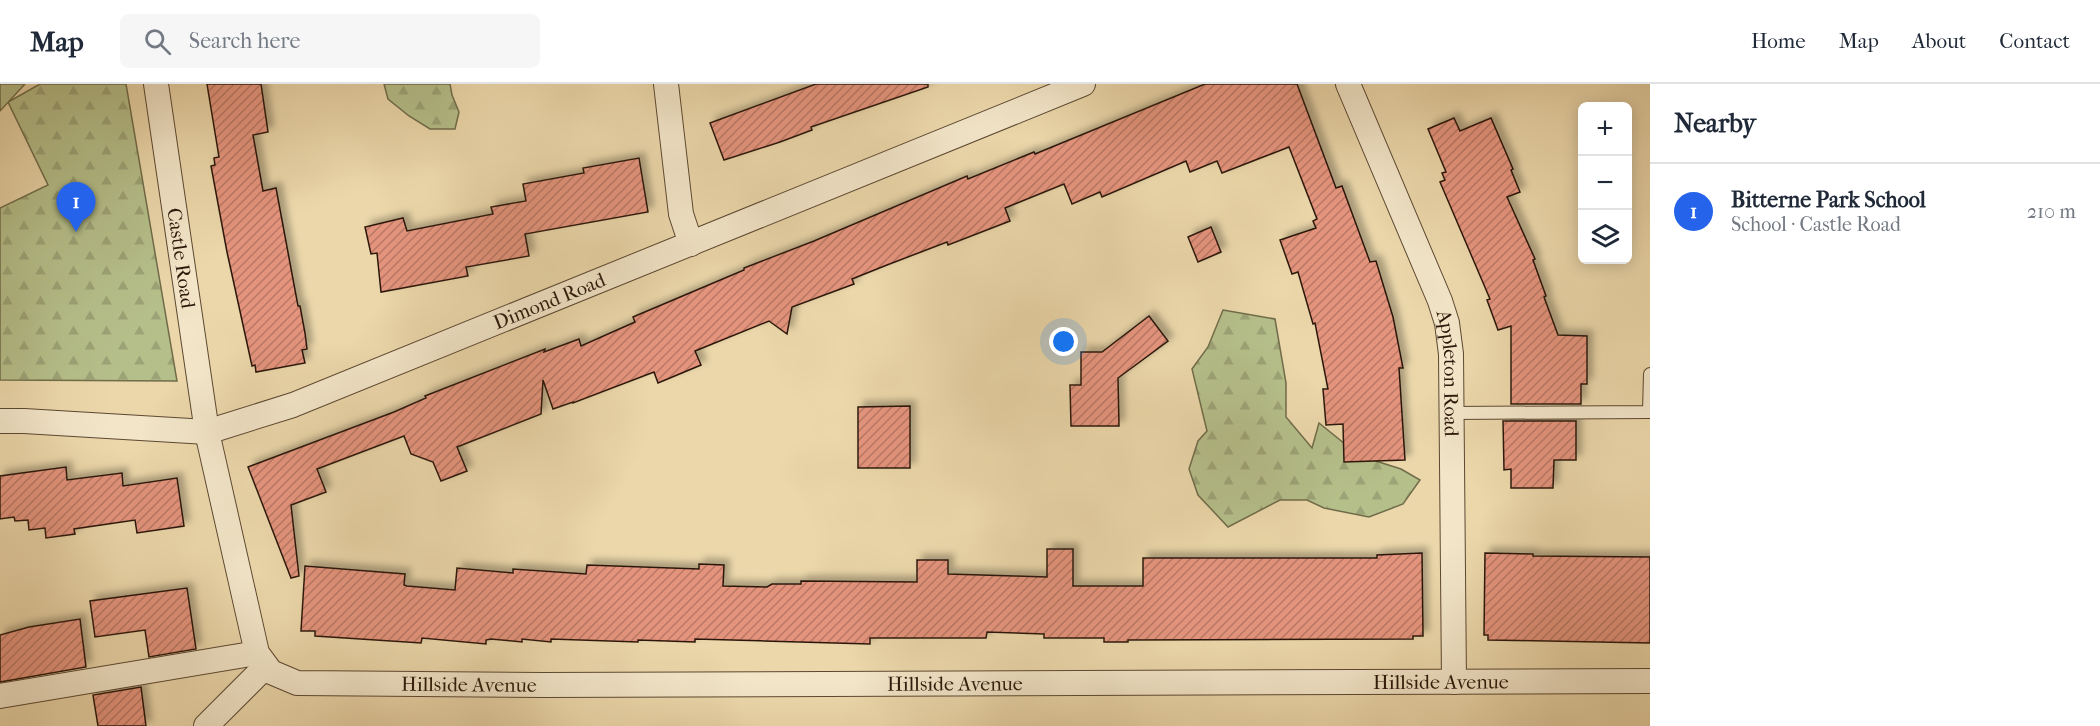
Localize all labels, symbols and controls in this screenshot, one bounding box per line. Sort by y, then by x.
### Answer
search box [120,14,540,68]
text: Map [30,25,84,58]
icon: search [141,25,174,58]
text: Search here [189,28,300,54]
text: Home [1751,29,1806,53]
text: Map [1839,29,1879,53]
text: About [1912,29,1966,53]
text: Contact [1999,29,2070,53]
map controls [1578,102,1632,264]
button: + [1578,102,1632,156]
text: Nearby [1674,108,1756,139]
button: − [1578,156,1632,210]
pin: 1 [56,182,96,232]
text: Bitterne Park School [1731,187,1926,213]
text: 1 [1690,200,1697,223]
text: 210 m [2027,200,2076,223]
street label: Castle Road [162,206,200,311]
button: layers [1578,210,1632,264]
text: School · Castle Road [1731,213,1901,236]
street label: Dimond Road [490,268,610,334]
street label: Appleton Road [1431,306,1463,438]
your location [1049,327,1078,356]
street label: Hillside Avenue [1373,671,1509,694]
street label: Hillside Avenue [887,672,1023,696]
street label: Hillside Avenue [401,673,537,697]

